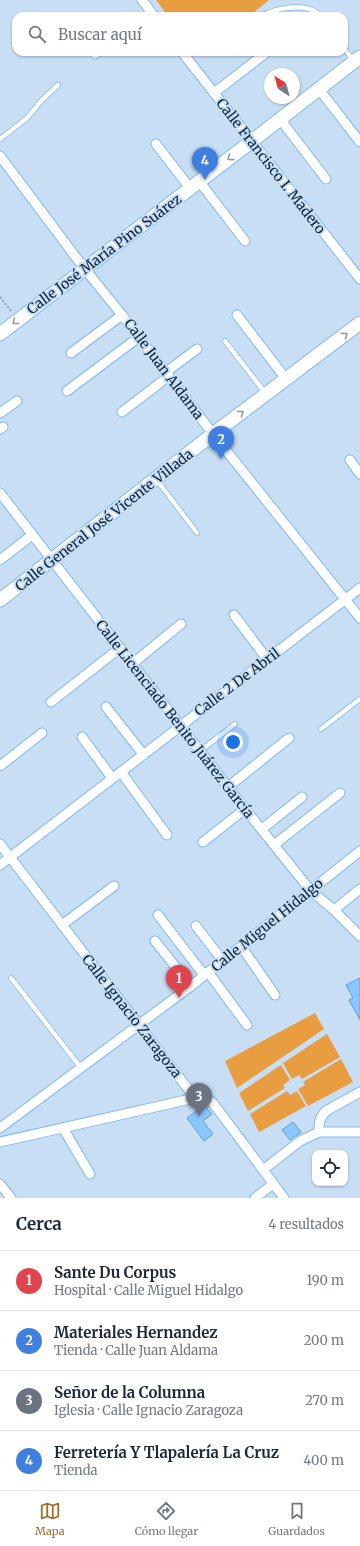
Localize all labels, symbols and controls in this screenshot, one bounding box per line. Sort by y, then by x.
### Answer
search box [12,12,348,56]
icon: search [26,23,48,45]
text: Buscar aquí [58,25,142,44]
north arrow [264,68,300,104]
street label: Calle Francisco I. Madero [212,95,330,237]
pin: 4 [192,147,218,180]
one-way arrow [227,153,234,161]
street label: Calle José María Pino Suárez [23,190,185,318]
street label: Calle Juan Aldama [120,315,208,423]
one-way arrow [13,317,20,324]
one-way arrow [340,333,347,340]
one-way arrow [237,411,244,418]
pin: 2 [208,426,234,459]
street label: Calle General José Vicente Villada [11,444,197,595]
street label: Calle Licenciado Benito Juárez García [92,616,258,822]
street label: Calle 2 De Abril [191,644,284,720]
your location [223,732,243,752]
street label: Calle Miguel Hidalgo [207,874,327,976]
street label: Calle Ignacio Zaragoza [78,951,186,1082]
pin: 1 [166,965,192,998]
pin: 3 [186,1083,212,1116]
map controls [312,1150,348,1186]
button: locate [312,1150,348,1186]
text: Cerca [16,1213,62,1235]
text: 4 resultados [268,1216,344,1233]
text: Sante Du Corpus [54,1263,176,1282]
text: 1 [26,1272,32,1289]
text: 190 m [307,1272,344,1289]
text: Hospital · Calle Miguel Hidalgo [54,1282,243,1299]
text: Materiales Hernandez [54,1323,218,1342]
text: 2 [25,1332,33,1349]
text: 200 m [304,1332,344,1349]
text: Tienda · Calle Juan Aldama [54,1342,218,1359]
text: Señor de la Columna [54,1383,205,1402]
text: 3 [25,1392,33,1409]
text: 270 m [305,1392,344,1409]
text: Iglesia · Calle Ignacio Zaragoza [54,1402,243,1419]
text: Ferretería Y Tlapalería La Cruz [54,1443,279,1462]
text: 4 [25,1452,33,1469]
text: 400 m [303,1452,344,1469]
text: Tienda [54,1462,98,1479]
tab: Mapa [35,1500,65,1538]
tab: Cómo llegar [135,1500,198,1538]
tab: Guardados [268,1500,325,1538]

